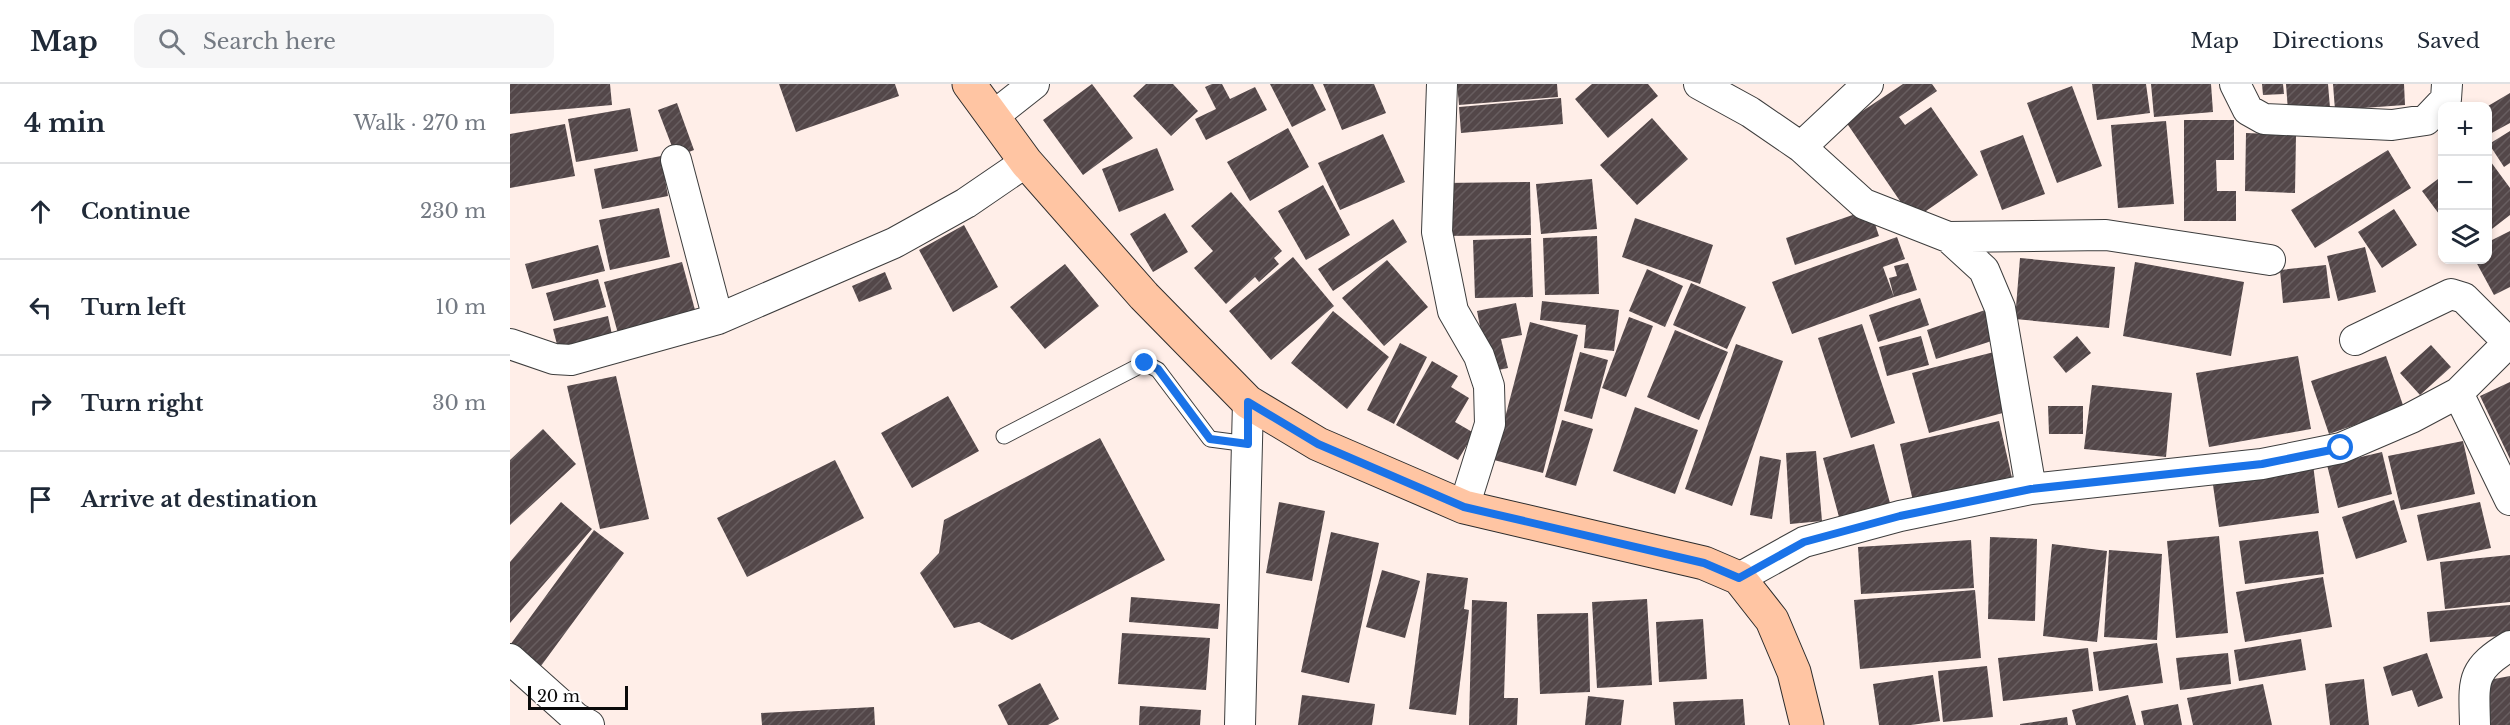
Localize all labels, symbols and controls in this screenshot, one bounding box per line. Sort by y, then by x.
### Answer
search box [134,14,554,68]
text: Map [30,24,98,59]
icon: search [155,25,188,58]
text: Search here [203,28,336,55]
text: Map [2190,28,2239,54]
text: Directions [2272,28,2384,54]
text: Saved [2417,28,2480,54]
map controls [2438,102,2492,264]
button: + [2438,102,2492,156]
text: 4 min [24,107,105,139]
text: Walk · 270 m [354,111,486,135]
button: − [2438,156,2492,210]
icon: ahead [24,195,57,228]
text: Continue [81,198,190,225]
text: 230 m [420,199,486,223]
button: layers [2438,210,2492,264]
icon: left [24,291,57,324]
text: Turn left [81,294,186,321]
text: 10 m [436,295,486,319]
route end [1131,349,1157,375]
icon: right [24,387,57,420]
text: Turn right [81,390,203,417]
text: 30 m [432,391,486,415]
route start [2327,434,2353,460]
icon: arrive [24,483,57,516]
text: Arrive at destination [81,486,318,513]
scale bar [528,683,628,710]
text: 20 m [537,686,580,706]

